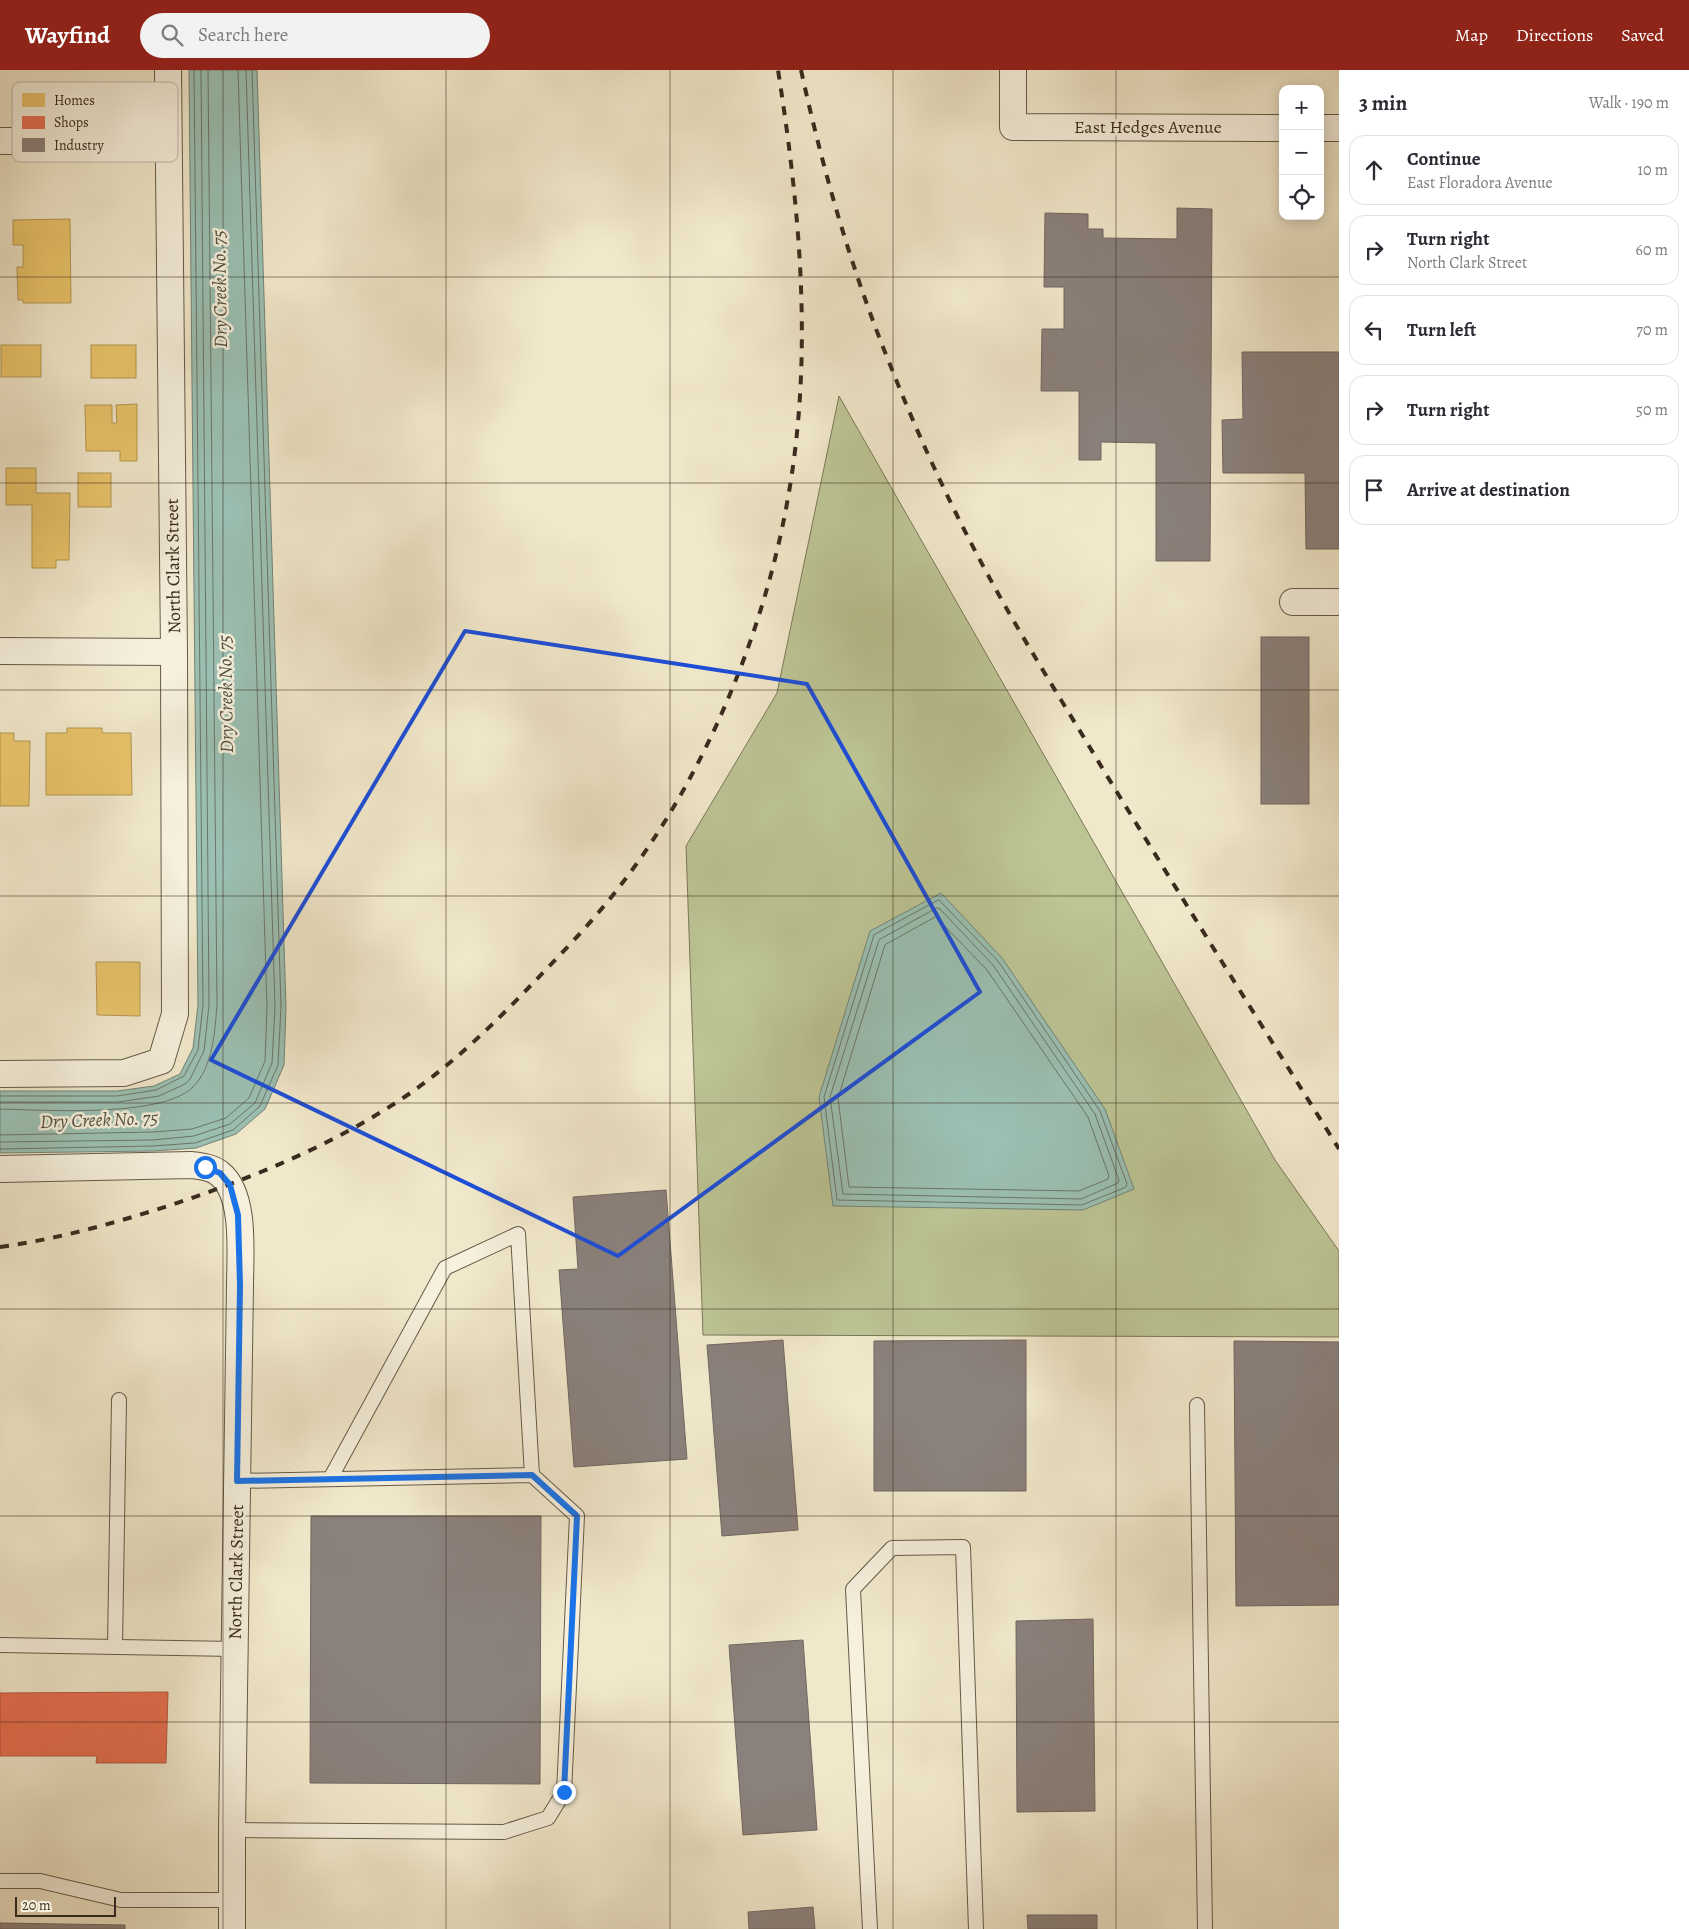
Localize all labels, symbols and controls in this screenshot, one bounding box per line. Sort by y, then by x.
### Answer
search box [140,13,490,58]
text: Wayfind [25,19,110,51]
icon: search [158,21,186,49]
text: Search here [198,22,288,48]
text: Map [1455,23,1488,47]
text: Directions [1516,23,1593,47]
text: Saved [1621,23,1664,47]
legend [12,82,178,162]
map controls [1279,85,1324,220]
button: + [1279,85,1324,130]
text: 3 min [1359,89,1407,117]
text: Homes [54,91,95,110]
text: Walk · 190 m [1589,92,1669,114]
text: Shops [54,113,89,132]
street label: East Hedges Avenue [1074,115,1222,139]
button: − [1279,130,1324,175]
text: Industry [54,136,104,155]
text: Continue [1407,146,1481,172]
icon: ahead [1360,156,1388,184]
text: 10 m [1638,159,1668,181]
text: East Floradora Avenue [1407,172,1553,194]
button: locate [1279,175,1324,220]
text: Turn right [1407,226,1489,252]
water label: Dry Creek No. 75 [206,230,234,348]
icon: right [1360,236,1388,264]
text: 60 m [1636,239,1668,261]
text: North Clark Street [1407,252,1527,274]
icon: left [1360,316,1388,344]
text: Turn left [1407,317,1476,343]
text: 70 m [1636,319,1668,341]
icon: right [1360,396,1388,424]
text: Turn right [1407,397,1489,423]
text: 50 m [1636,399,1668,421]
icon: arrive [1360,476,1388,504]
text: Arrive at destination [1407,477,1570,503]
street label: North Clark Street [160,498,186,634]
water label: Dry Creek No. 75 [212,635,240,753]
water label: Dry Creek No. 75 [40,1105,159,1135]
route start [194,1156,217,1179]
street label: North Clark Street [223,1504,249,1640]
route end [553,1781,576,1804]
scale bar [15,1894,116,1917]
text: 20 m [22,1896,51,1915]

